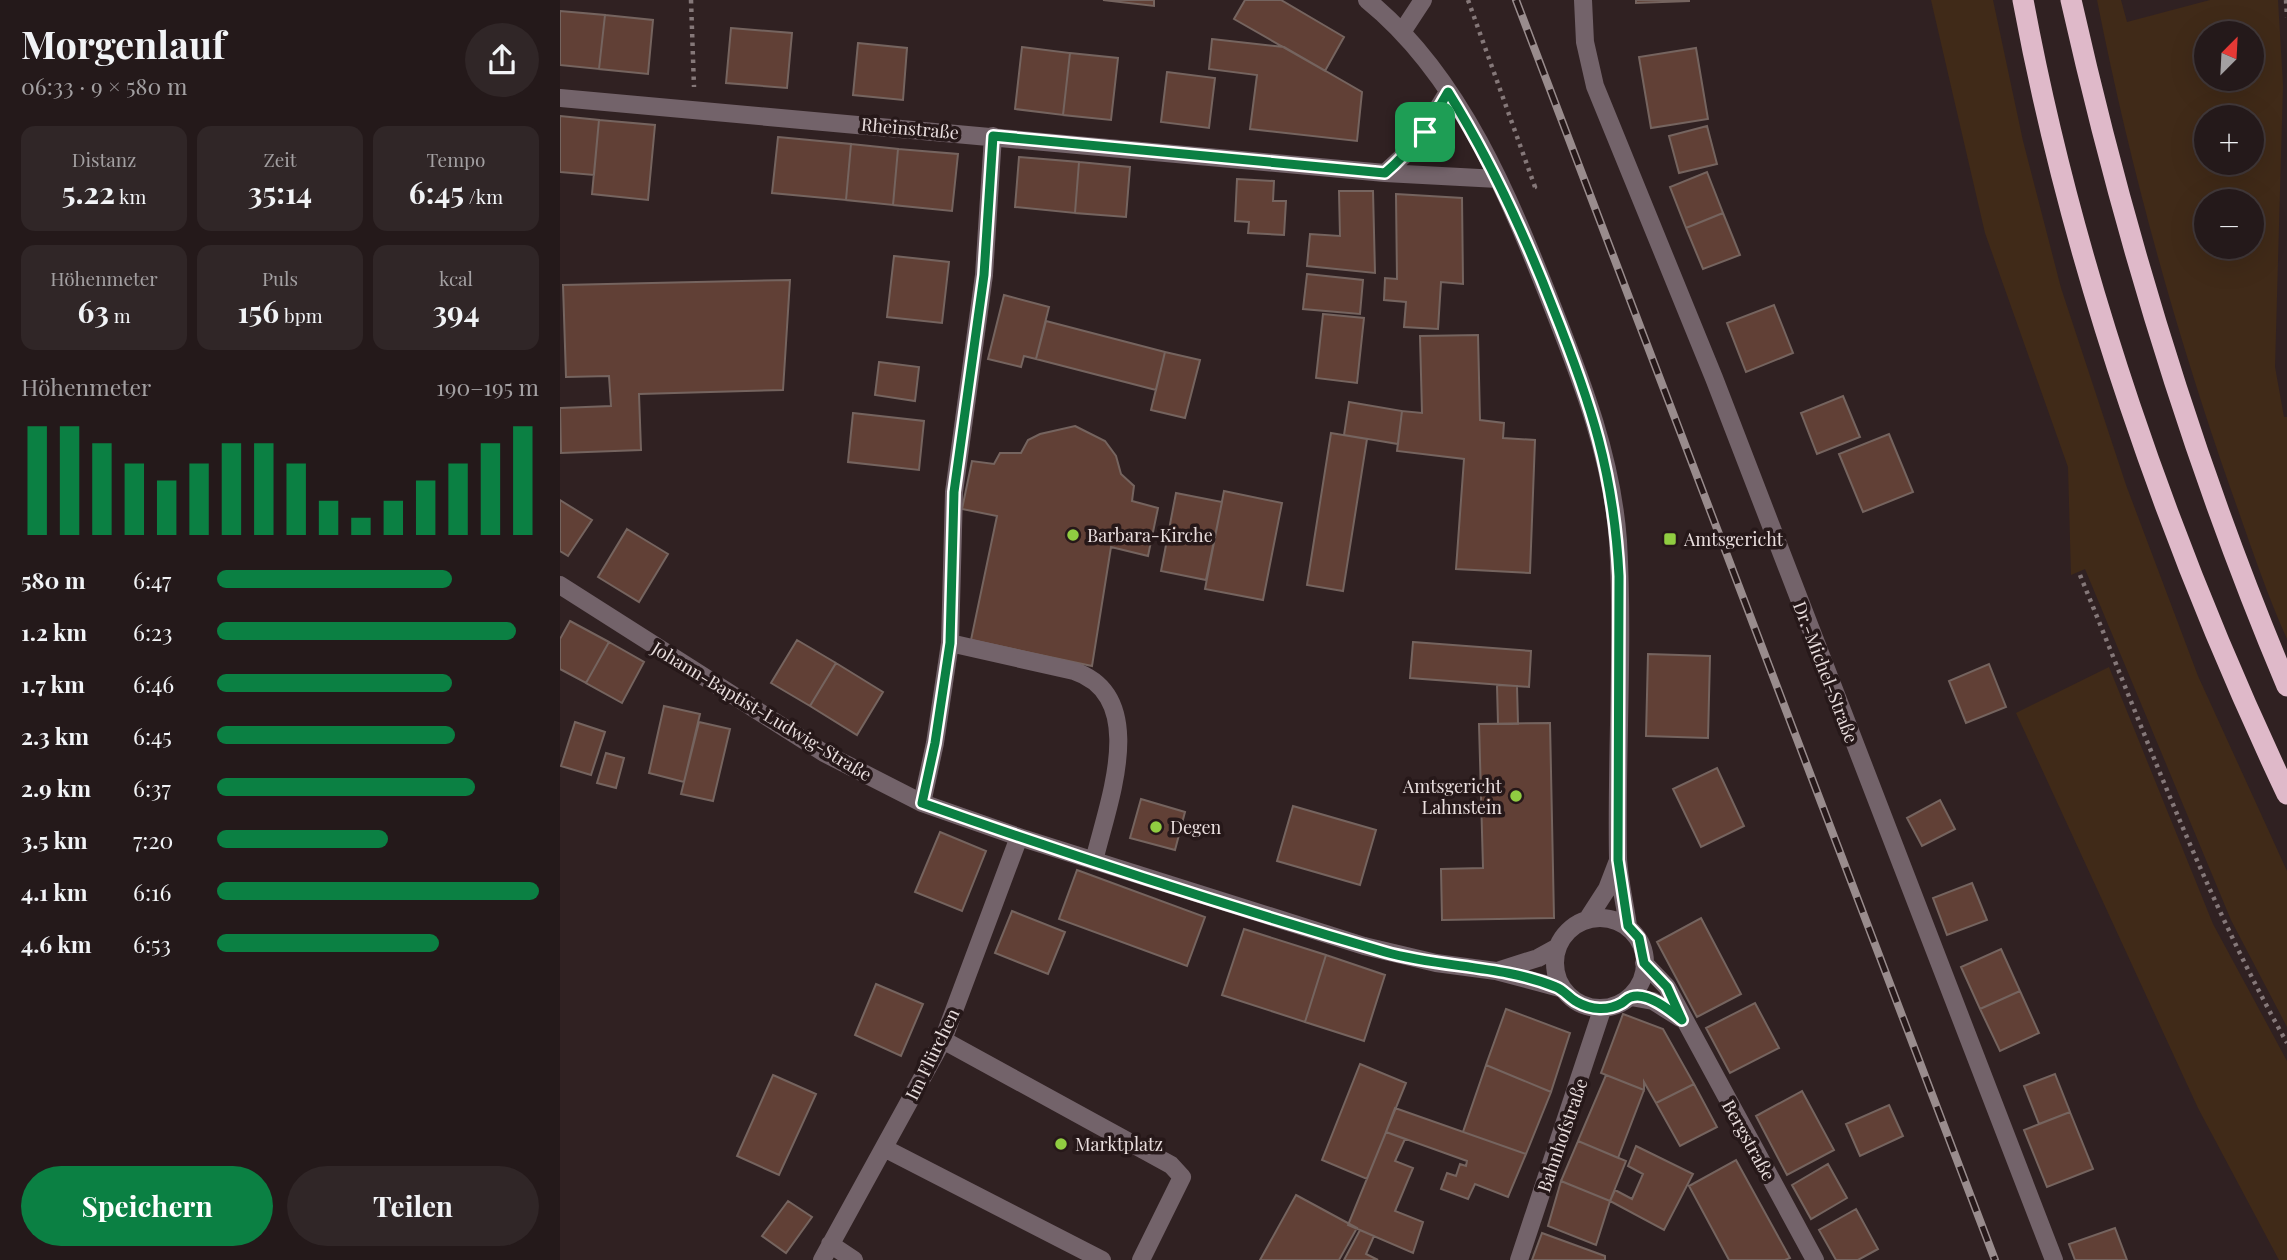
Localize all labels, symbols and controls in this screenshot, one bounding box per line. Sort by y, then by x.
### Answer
text: Morgenlauf [21,18,225,69]
north arrow [2194,21,2264,91]
map controls [2194,21,2264,259]
button: share [465,23,539,97]
text: 06:33 · 9 × 580 m [21,70,187,101]
pin [1395,102,1455,162]
button: + [2194,105,2264,175]
street label: Rheinstraße [860,112,960,144]
icon: arrive [1406,113,1444,151]
text: Distanz [72,146,136,172]
text: Zeit [263,146,297,172]
text: Tempo [427,146,485,172]
text: 5.22 [62,172,115,212]
text: 35:14 [248,172,312,212]
text: 6:45 [409,172,464,212]
text: km [115,183,146,209]
text: /km [464,183,503,209]
button: − [2194,189,2264,259]
text: Höhenmeter [50,265,158,291]
text: Puls [262,265,298,291]
text: kcal [439,265,473,291]
text: 63 [77,291,109,331]
text: 156 [237,291,279,331]
text: 394 [432,291,480,331]
text: m [109,302,131,328]
text: bpm [279,302,323,328]
text: Höhenmeter [21,371,151,402]
text: 190–195 m [436,371,539,402]
place label: Barbara-Kirche [1087,523,1213,547]
marker: Barbara-Kirche [1065,527,1081,543]
place label: Amtsgericht [1683,527,1784,551]
marker: Amtsgericht [1662,531,1678,547]
text: 580 m [21,564,85,595]
text: 6:47 [133,564,171,595]
street label: Dr.-Michel-Straße [1788,598,1864,746]
text: 1.2 km [21,616,87,647]
text: 6:23 [133,616,172,647]
street label: Johann-Baptist-Ludwig-Straße [647,635,876,786]
text: 1.7 km [21,668,85,699]
text: 6:46 [133,668,174,699]
text: 2.3 km [21,720,89,751]
text: 6:45 [133,720,172,751]
text: 2.9 km [21,772,91,803]
text: 6:37 [133,772,171,803]
place label: Amtsgericht Lahnstein [1402,774,1503,819]
marker: Amtsgericht Lahnstein [1508,788,1524,804]
place label: Degen [1170,815,1222,839]
marker: Degen [1148,819,1164,835]
text: 3.5 km [21,824,88,855]
text: 7:20 [133,824,173,855]
text: 4.1 km [21,876,88,907]
text: 6:16 [133,876,171,907]
text: 4.6 km [21,928,92,959]
text: 6:53 [133,928,171,959]
street label: Im Flürchen [899,1004,965,1104]
street label: Bahnhofstraße [1531,1075,1593,1195]
street label: Bergstraße [1717,1095,1781,1185]
place label: Marktplatz [1075,1132,1163,1156]
marker: Marktplatz [1053,1136,1069,1152]
button: Speichern [21,1166,273,1246]
button: Teilen [287,1166,539,1246]

